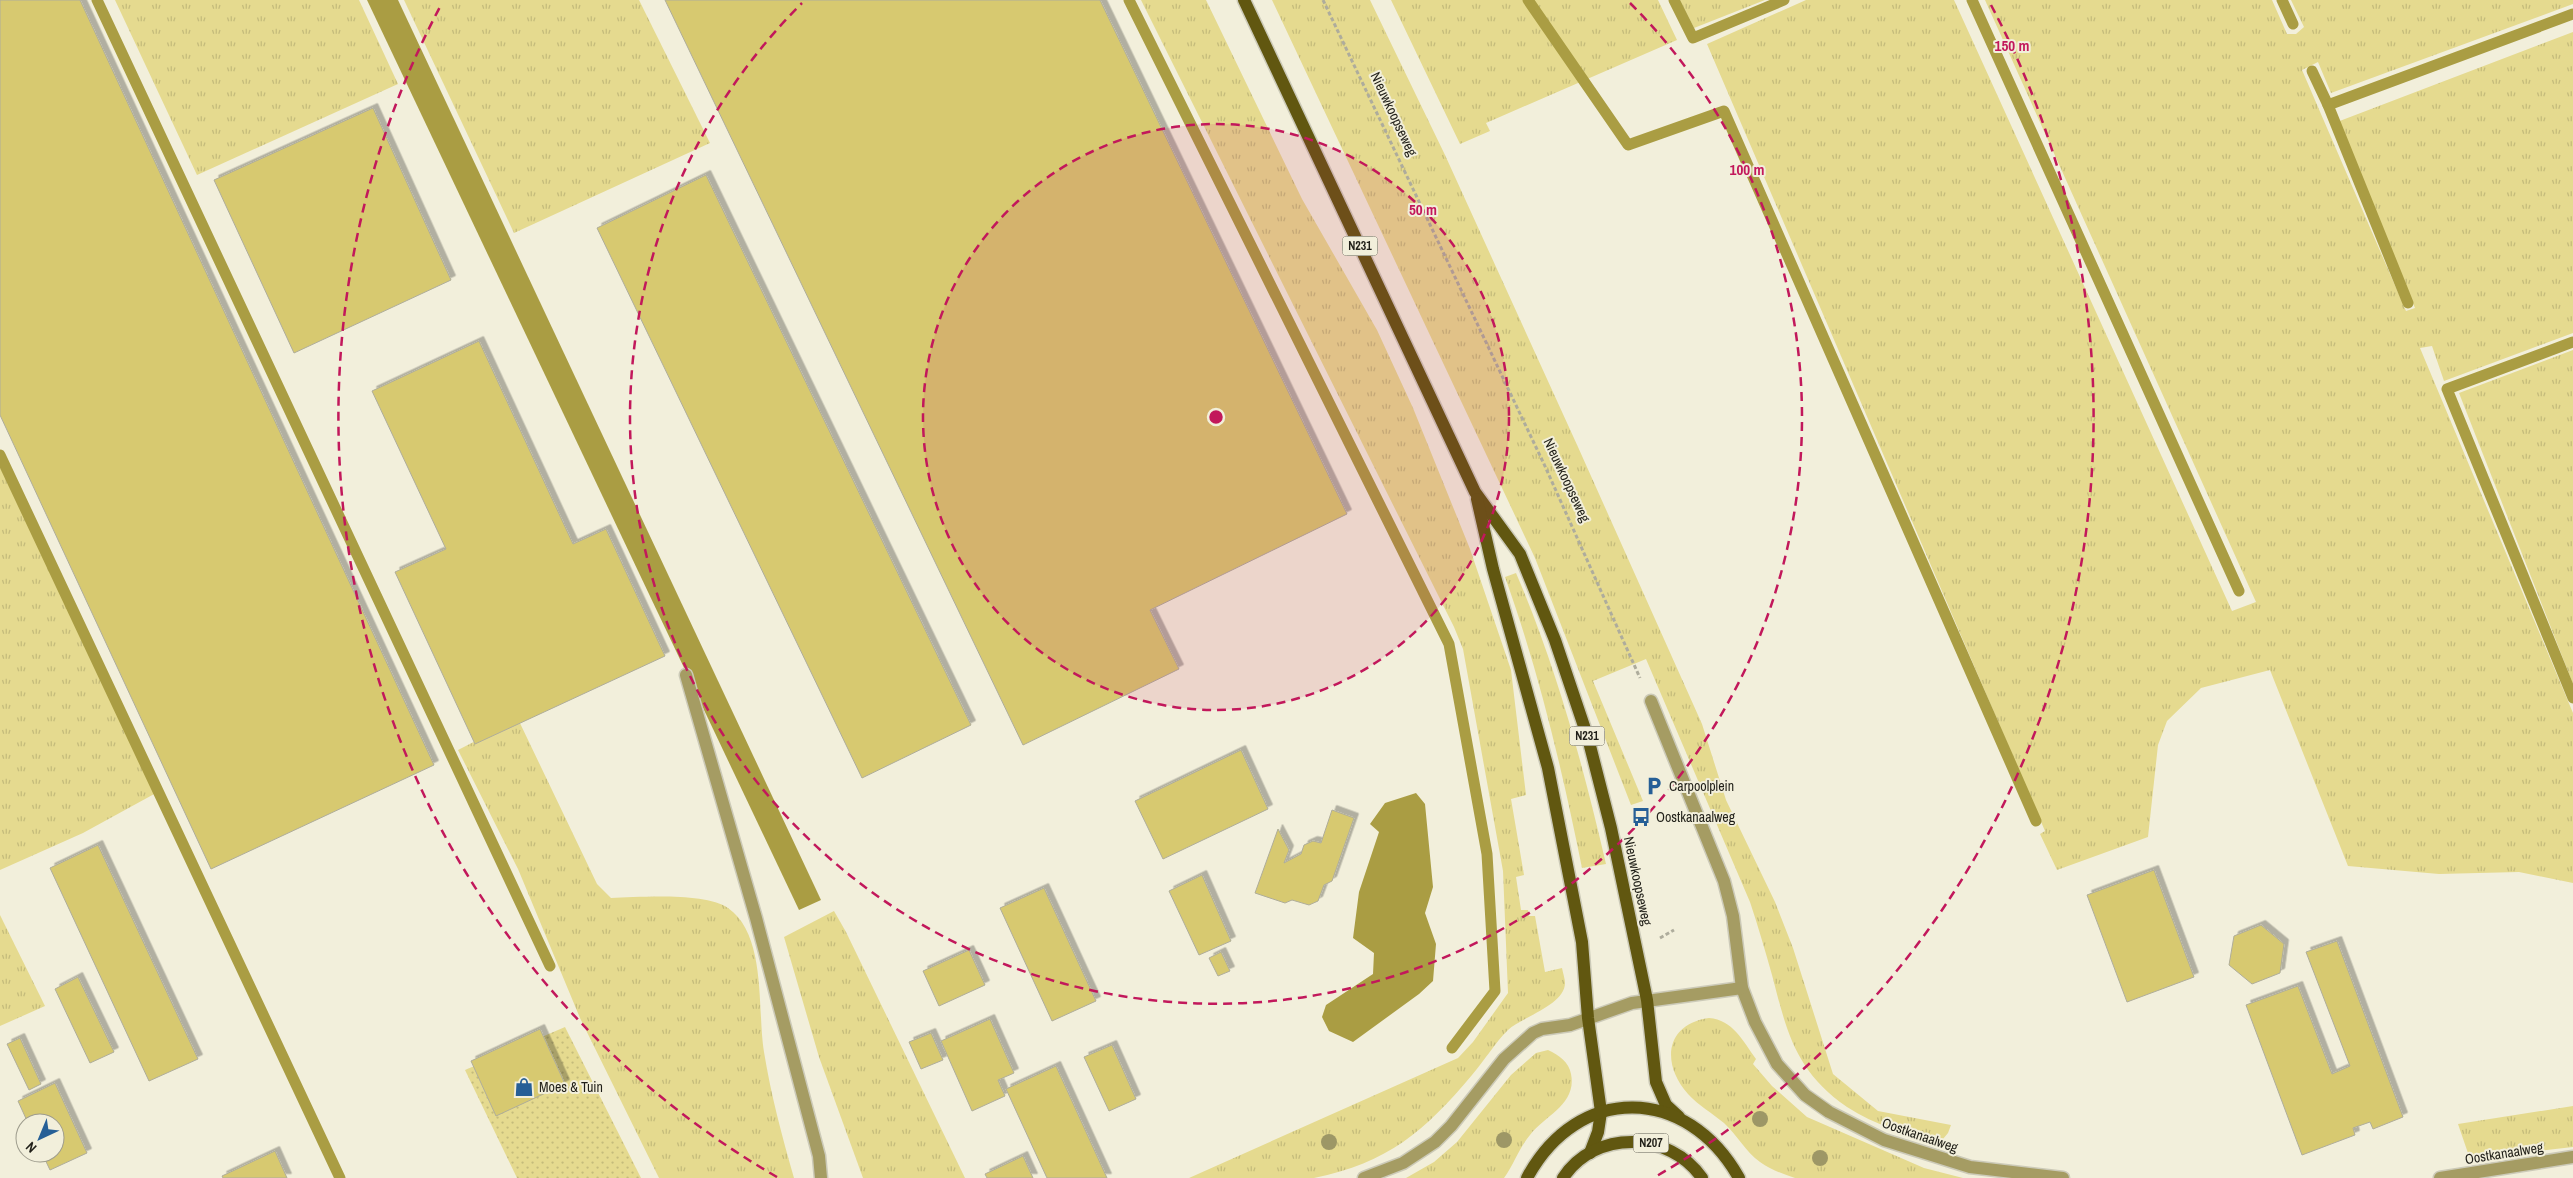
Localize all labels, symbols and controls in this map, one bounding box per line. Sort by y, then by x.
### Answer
text: 150 m [1995,35,2029,56]
street label: Nieuwkoopseweg [1367,69,1422,159]
text: 100 m [1730,159,1764,180]
text: 50 m [1409,199,1437,220]
road number: N231 [1342,237,1378,256]
centre of rings [1207,408,1225,426]
street label: Nieuwkoopseweg [1540,435,1595,525]
road number: N231 [1570,726,1604,746]
parking icon: Carpoolplein [1643,775,1665,797]
place label: Carpoolplein [1669,777,1734,795]
bus stop icon: Oostkanaalweg [1630,806,1652,828]
place label: Oostkanaalweg [1656,808,1736,826]
street label: Nieuwkoopseweg [1620,835,1656,928]
shop icon: Moes & Tuin [513,1076,535,1098]
place label: Moes & Tuin [539,1078,603,1096]
north arrow [15,1113,65,1163]
street label: Oostkanaalweg [1880,1114,1961,1157]
road number: N207 [1634,1134,1668,1152]
text: N [22,1138,40,1157]
street label: Oostkanaalweg [2464,1138,2545,1168]

